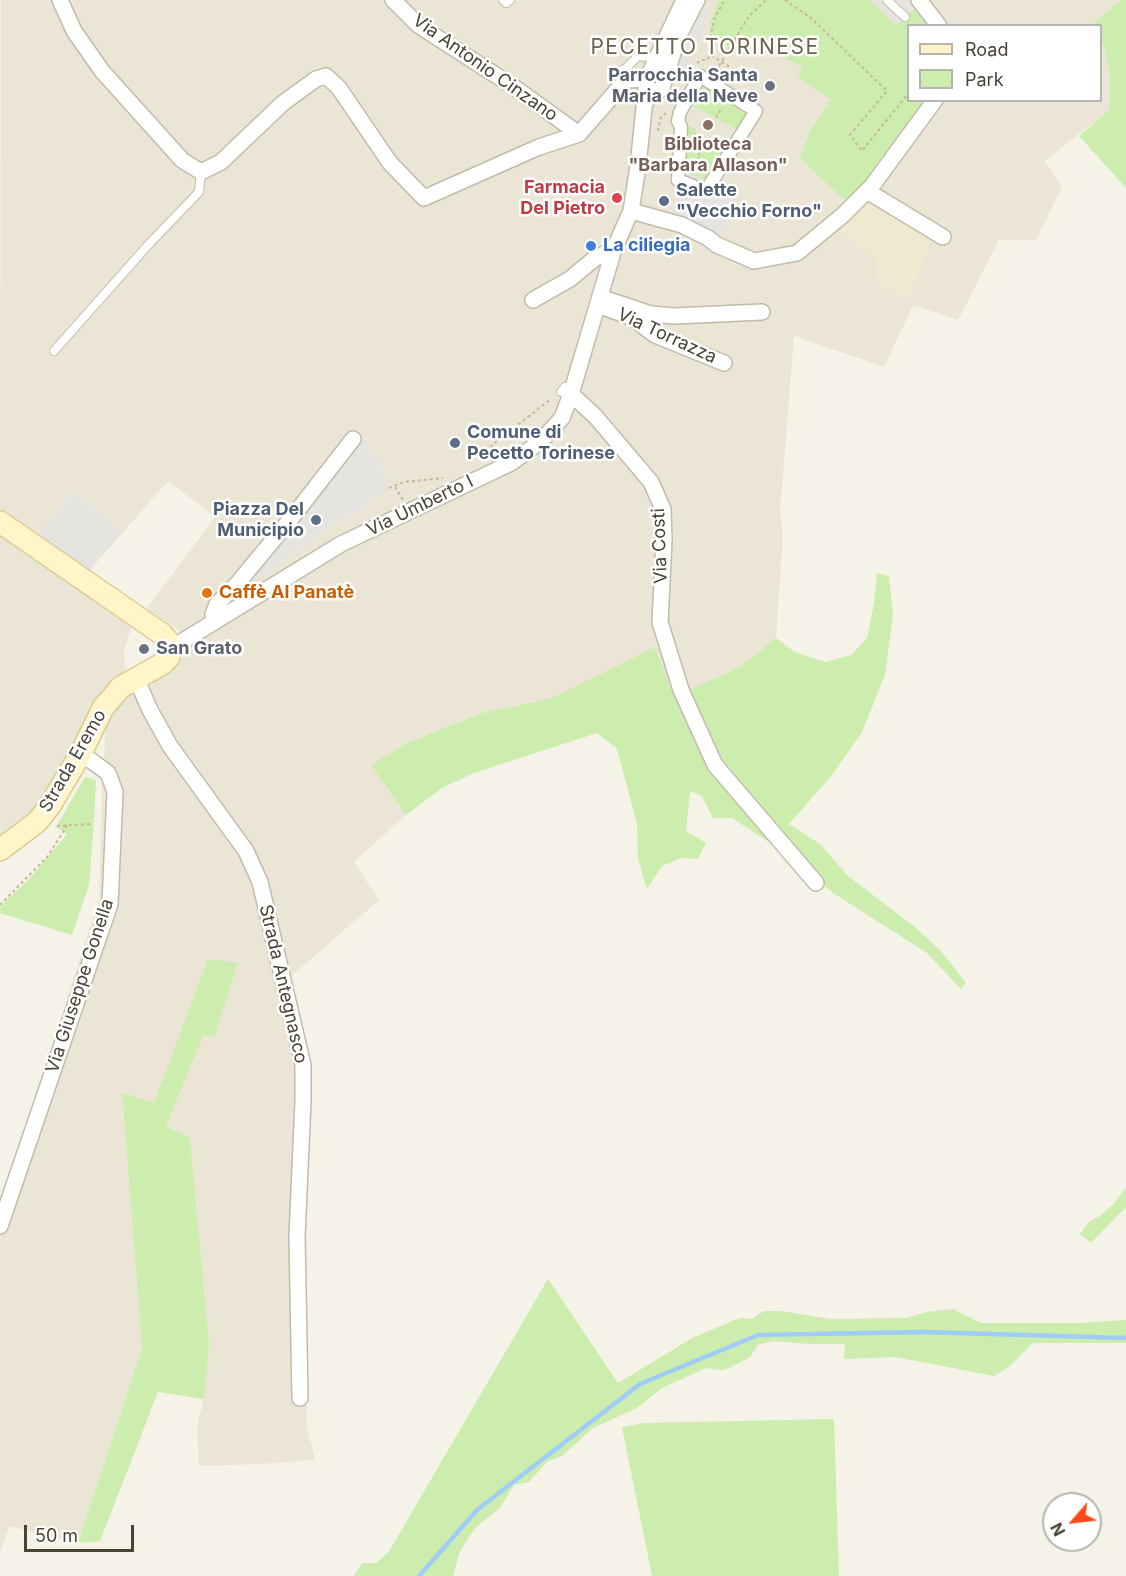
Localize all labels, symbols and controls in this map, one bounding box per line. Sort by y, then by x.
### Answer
street label: Via Antonio Cinzano [408,10,562,126]
legend [907,24,1102,102]
district label: PECETTO TORINESE [590,35,820,61]
text: Road [965,39,1008,60]
place label: Parrocchia Santa Maria della Neve [608,65,758,107]
text: Park [965,69,1004,90]
marker: Parrocchia Santa Maria della Neve [763,79,777,93]
marker: Biblioteca "Barbara Allason" [701,118,715,132]
place label: Biblioteca "Barbara Allason" [628,134,788,176]
place label: Farmacia Del Pietro [520,177,605,219]
place label: Salette "Vecchio Forno" [676,180,822,222]
marker: Farmacia Del Pietro [610,191,624,205]
marker: Salette "Vecchio Forno" [657,194,671,208]
place label: La ciliegia [603,235,691,257]
marker: La ciliegia [584,239,598,253]
street label: Via Torrazza [614,304,720,368]
place label: Comune di Pecetto Torinese [467,422,615,464]
marker: Comune di Pecetto Torinese [448,436,462,450]
street label: Via Umberto I [363,471,477,541]
place label: Piazza Del Municipio [213,499,304,542]
street label: Via Costi [648,508,672,584]
marker: Piazza Del Municipio [309,513,323,527]
place label: Caffè Al Panatè [219,582,354,604]
marker: Caffè Al Panatè [200,586,214,600]
place label: San Grato [156,638,242,660]
marker: San Grato [137,642,151,656]
street label: Strada Eremo [35,706,111,816]
street label: Via Giuseppe Gonella [42,896,118,1076]
street label: Strada Antegnasco [254,903,312,1065]
north arrow [1042,1492,1102,1552]
scale bar [27,1513,136,1551]
text: N [1046,1519,1070,1540]
text: 50 m [35,1525,78,1546]

